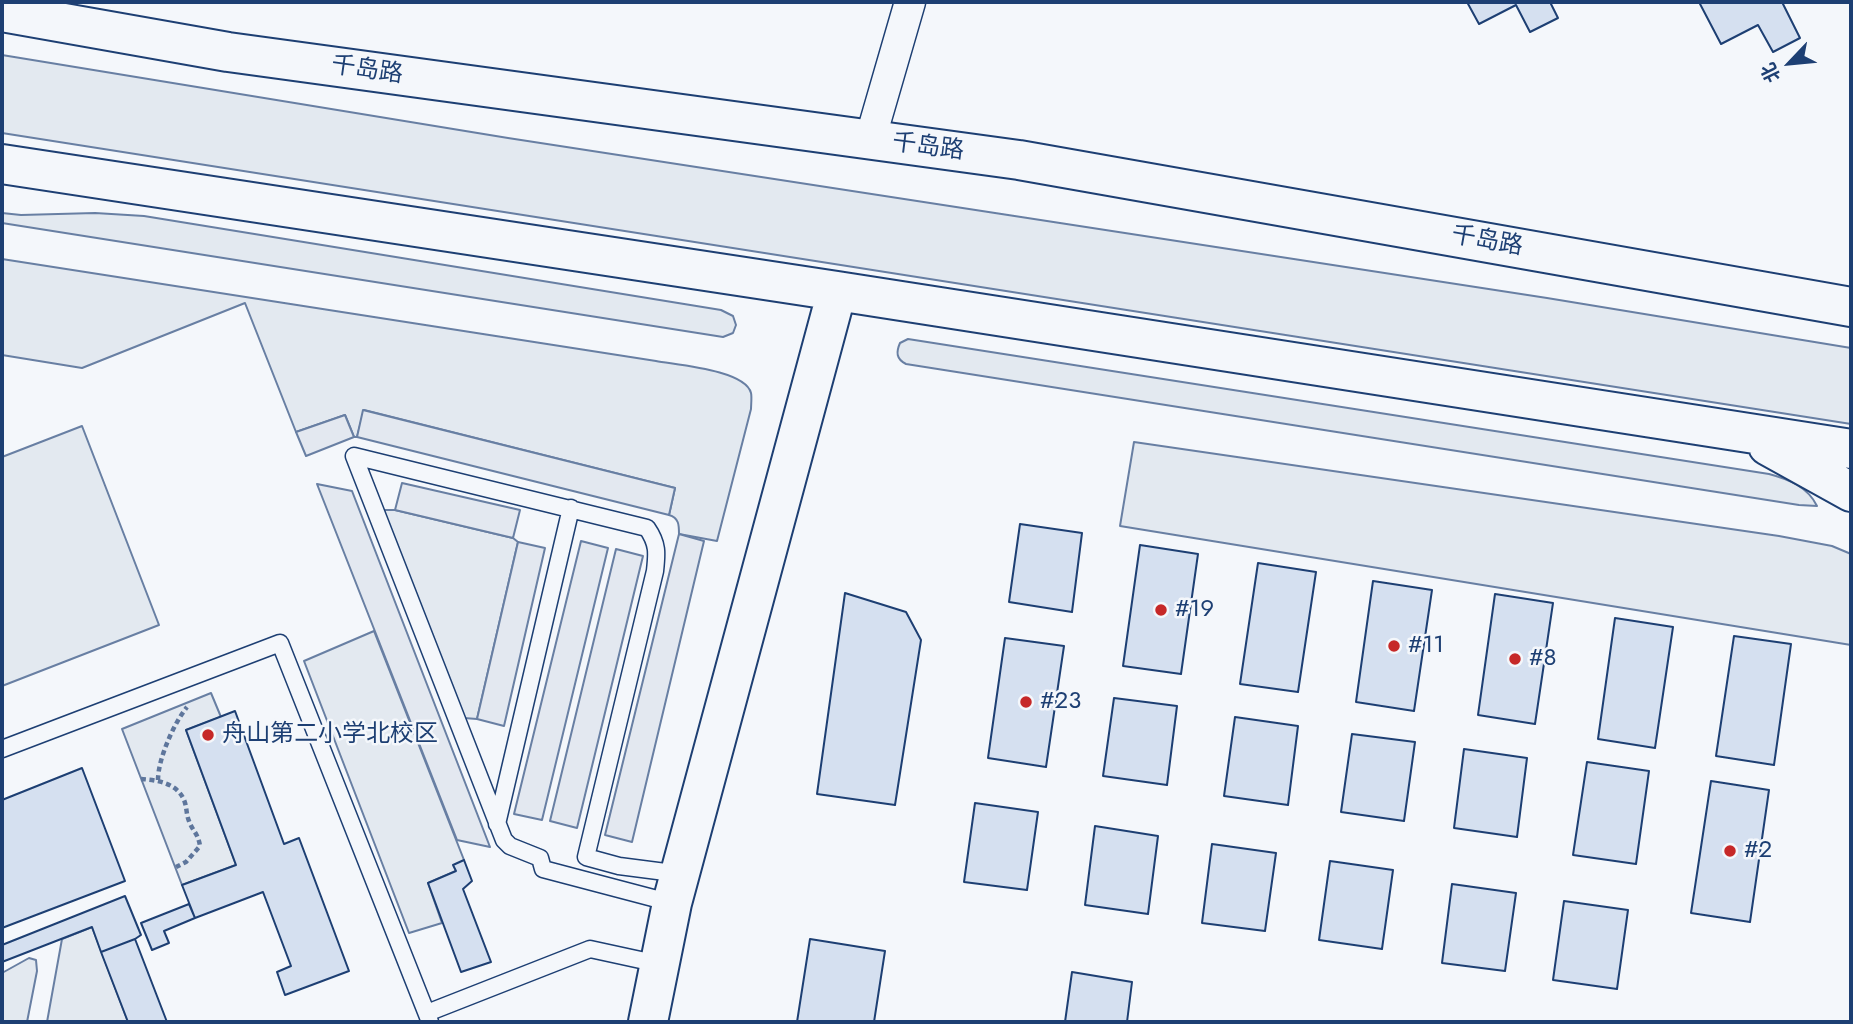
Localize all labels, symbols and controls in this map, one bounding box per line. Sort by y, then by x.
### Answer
north arrow [1755,28,1825,98]
street label: 千岛路 [329,52,405,90]
text: 北 [1754,58,1787,87]
street label: 千岛路 [891,129,965,167]
street label: 千岛路 [1449,222,1525,262]
place label: #19 [1175,596,1214,624]
marker: #19 [1153,602,1169,618]
place label: #11 [1408,632,1444,660]
marker: #11 [1386,638,1402,654]
place label: #8 [1529,645,1557,673]
marker: #8 [1507,651,1523,667]
place label: #23 [1040,688,1081,716]
marker: #23 [1018,694,1034,710]
place label: 舟山第二小学北校区 [222,721,438,749]
marker: 舟山第二小学北校区 [200,727,216,743]
place label: #2 [1744,837,1772,865]
marker: #2 [1722,843,1738,859]

